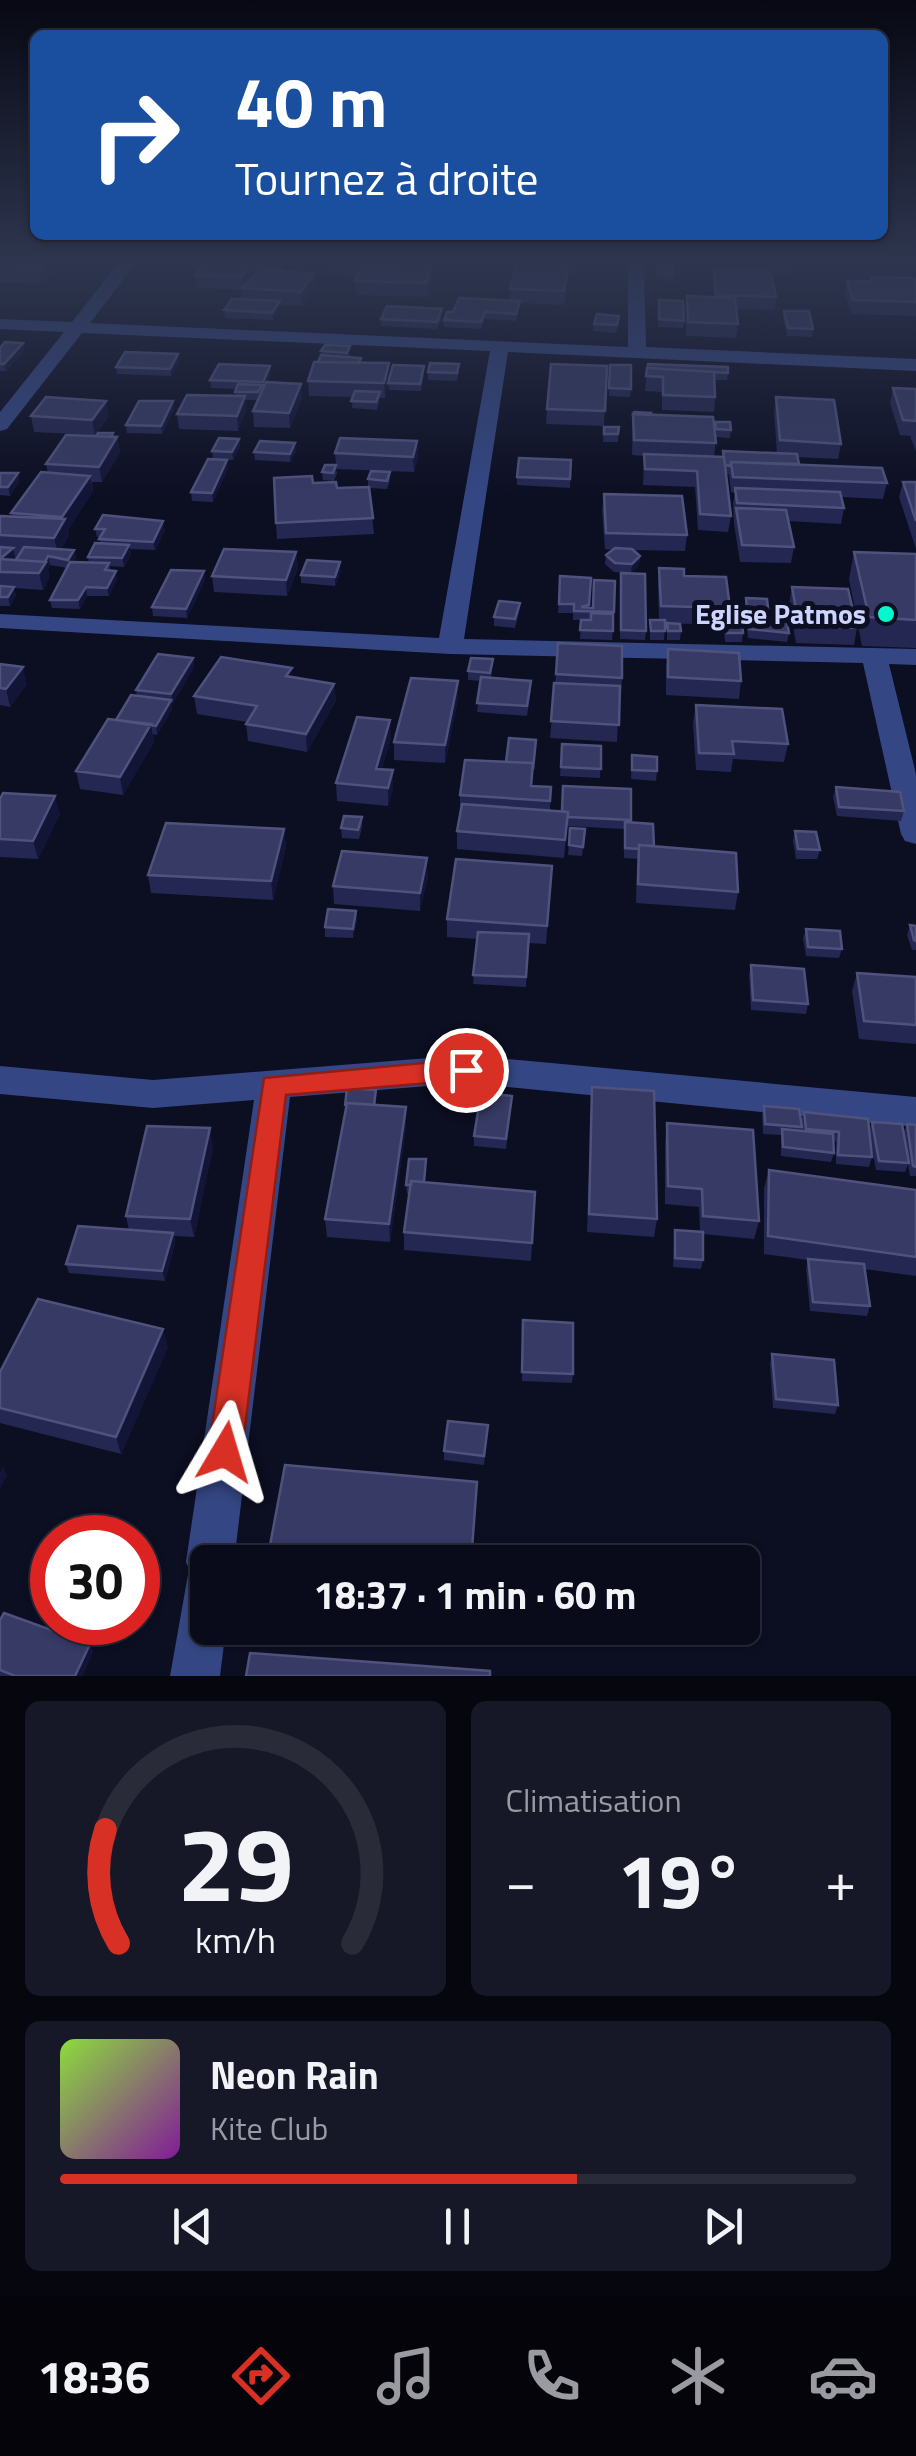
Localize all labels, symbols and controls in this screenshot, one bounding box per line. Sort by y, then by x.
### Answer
text: 40 m [235,48,388,154]
icon: right [70,70,200,200]
text: Tournez à droite [235,144,539,212]
place label: Eglise Patmos [695,592,866,635]
marker: Eglise Patmos [875,603,897,625]
pin [424,1028,509,1113]
icon: arrive [439,1043,494,1098]
position arrow [173,1400,277,1504]
speed limit sign: 30 [30,1515,160,1645]
text: 18:37 · 1 min · 60 m [314,1566,636,1624]
text: Climatisation [506,1776,682,1824]
text: 29 [177,1783,293,1941]
text: 19° [618,1823,744,1937]
text: − [506,1839,536,1922]
text: + [825,1839,856,1922]
text: km/h [195,1912,276,1967]
text: Neon Rain [210,2046,379,2104]
text: Kite Club [210,2104,328,2152]
icon: previous [165,2199,220,2254]
icon: pause [430,2199,485,2254]
icon: next [696,2199,751,2254]
icon: directions [226,2341,296,2411]
icon: music [371,2341,441,2411]
icon: phone [517,2341,587,2411]
icon: climate [663,2341,733,2411]
icon: car [808,2341,878,2411]
text: 18:36 [38,2342,150,2410]

